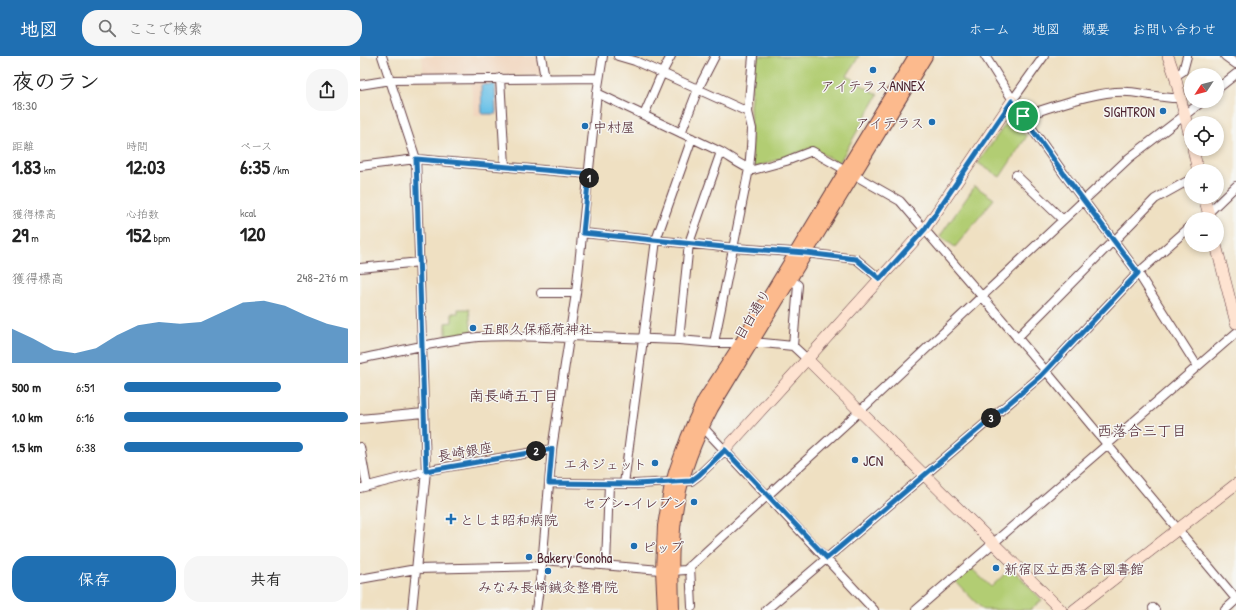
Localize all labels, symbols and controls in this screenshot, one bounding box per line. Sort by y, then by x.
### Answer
search box [82,10,362,46]
text: 地図 [20,16,58,42]
icon: search [96,17,118,39]
text: ここで検索 [128,18,203,39]
text: ホーム [969,19,1010,38]
text: 地図 [1032,19,1060,38]
text: 概要 [1082,19,1110,38]
text: お問い合わせ [1132,19,1216,38]
marker: アイテラスANNEX [868,65,878,75]
text: 夜のラン [12,66,100,96]
north arrow [1184,68,1224,108]
map controls [1184,68,1224,252]
button: share [306,69,348,111]
place label: アイテラスANNEX [821,76,926,95]
text: 18:30 [12,96,37,114]
pin [1006,99,1040,133]
place label: SIGHTRON [1104,102,1155,121]
icon: arrive [1012,105,1034,127]
marker: SIGHTRON [1158,106,1168,116]
place label: アイテラス [855,113,924,132]
button: locate [1184,116,1224,156]
place label: 中村屋 [593,117,635,136]
marker: アイテラス [927,117,937,127]
marker: 中村屋 [580,121,590,131]
text: 距離 [12,139,34,153]
text: 時間 [126,139,148,153]
text: ペース [240,139,272,153]
text: 1.83 [12,153,41,180]
text: 12:03 [126,153,165,180]
text: 6:35 [240,153,270,180]
text: km [41,163,56,177]
text: /km [270,163,289,177]
button: + [1184,164,1224,204]
pin: 1 [579,168,599,188]
text: 1 [587,171,591,185]
text: kcal [240,206,256,220]
text: 獲得標高 [12,207,56,221]
text: 心拍数 [126,207,159,221]
button: − [1184,212,1224,252]
text: 120 [240,220,266,247]
text: 29 [12,221,29,248]
text: 152 [126,221,151,248]
text: m [29,231,39,245]
text: bpm [151,231,170,245]
text: 248–276 m [296,268,348,286]
text: 獲得標高 [12,269,64,287]
street label: 目白通り [729,285,775,343]
place label: 五郎久保稲荷神社 [481,319,593,338]
marker: 五郎久保稲荷神社 [468,323,478,333]
text: 500 m [12,378,41,396]
text: 6:51 [76,378,94,396]
district label: 南長崎五丁目 [469,385,559,406]
text: 1.0 km [12,408,43,426]
text: 6:16 [76,408,94,426]
pin: 3 [981,408,1001,428]
text: 3 [989,411,993,425]
district label: 西落合三丁目 [1097,420,1187,441]
street label: 長崎銀座 [436,437,494,465]
text: 1.5 km [12,438,42,456]
text: 6:38 [76,438,96,456]
pin: 2 [526,441,546,461]
text: 2 [533,444,539,458]
place label: JCN [863,451,883,470]
place label: エネジェット [563,454,647,473]
marker: JCN [850,455,860,465]
marker: エネジェット [650,458,660,468]
place label: セブン-イレブン [582,493,686,512]
marker: セブン-イレブン [689,497,699,507]
place label: としま昭和病院 [460,510,558,529]
marker: としま昭和病院 [445,513,457,525]
place label: ピップ [642,537,684,556]
marker: ピップ [629,541,639,551]
place label: Bakery Conoha [537,548,613,568]
marker: Bakery Conoha [524,552,534,562]
button: 保存 [12,556,176,602]
button: 共有 [184,556,348,602]
place label: 新宿区立西落合図書館 [1004,559,1144,578]
marker: 新宿区立西落合図書館 [991,563,1001,573]
marker: みなみ長崎鍼灸整骨院 [543,566,553,576]
place label: みなみ長崎鍼灸整骨院 [478,577,618,596]

